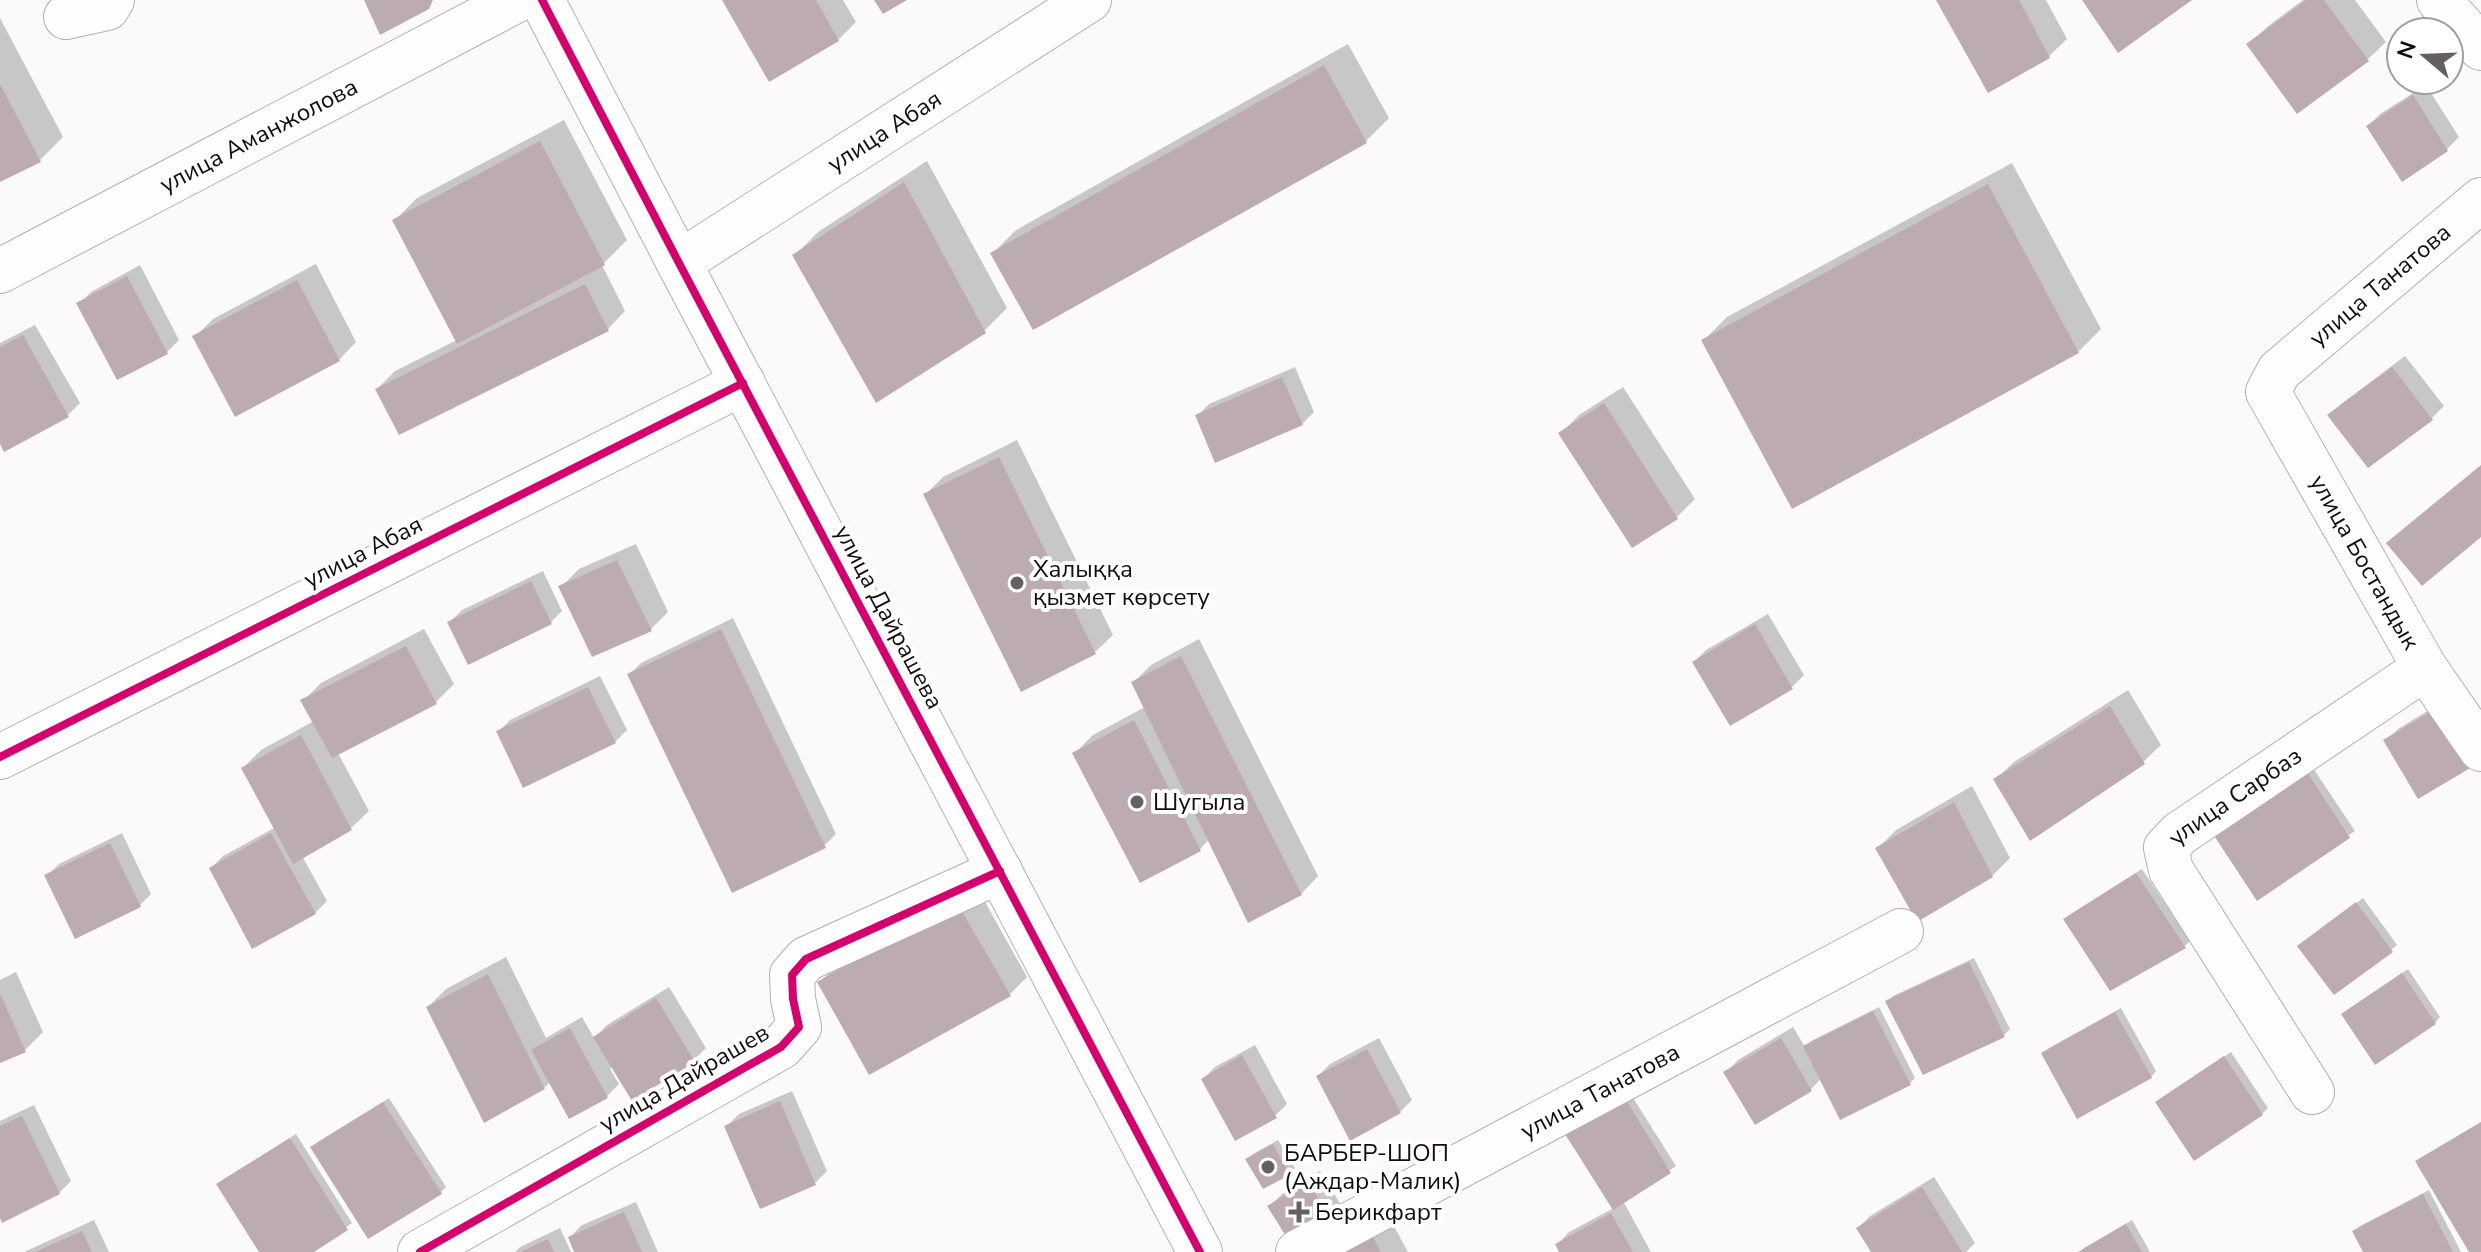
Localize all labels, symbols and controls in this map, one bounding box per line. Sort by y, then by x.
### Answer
north arrow [2385,16,2465,96]
text: N [2390,37,2424,62]
street label: улица Аманжолова [154,70,363,200]
street label: улица Абая [821,83,948,180]
street label: улица Танатова [2302,216,2458,354]
street label: улица Бостандык [2302,469,2427,655]
street label: улица Абая [298,508,428,596]
street label: улица Дайрашева [827,519,951,715]
place label: Халыққа қызмет көрсету [1033,553,1210,613]
marker: Халыққа қызмет көрсету [1008,574,1026,592]
street label: улица Сарбаз [2160,740,2308,852]
place label: Шугыла [1153,786,1246,818]
marker: Шугыла [1128,793,1146,811]
street label: улица Дайрашев [593,1016,775,1140]
street label: улица Танатова [1515,1036,1685,1147]
place label: БАРБЕР-ШОП (Аждар-Малик) [1284,1137,1461,1197]
marker: БАРБЕР-ШОП (Аждар-Малик) [1259,1158,1277,1176]
place label: Берикфарт [1315,1196,1442,1228]
marker: Берикфарт [1290,1203,1308,1221]

